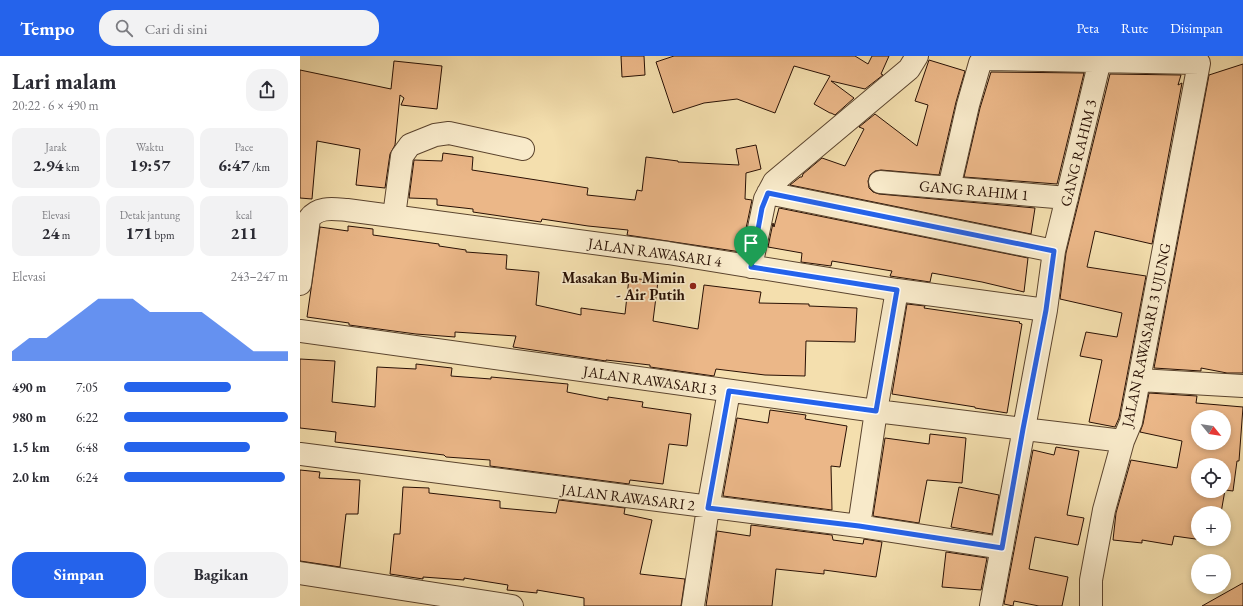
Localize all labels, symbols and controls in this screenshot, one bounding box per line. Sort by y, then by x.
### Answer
search box [99,10,379,46]
text: Tempo [20,16,75,41]
icon: search [113,17,135,39]
text: Cari di sini [145,19,207,38]
text: Peta [1077,19,1099,37]
text: Rute [1121,19,1148,37]
text: Disimpan [1170,19,1223,37]
text: Lari malam [12,67,116,96]
button: share [246,69,288,111]
text: 20:22 · 6 × 490 m [12,97,99,114]
street label: GANG RAHIM 3 [1056,97,1100,209]
text: Jarak [45,140,67,154]
text: Waktu [136,140,164,154]
text: Pace [235,140,253,154]
text: 2.94 [32,154,64,176]
text: 19:57 [130,154,170,176]
text: 6:47 [218,154,250,176]
text: km [64,160,80,174]
text: /km [250,160,270,174]
street label: GANG RAHIM 1 [918,176,1030,204]
text: Elevasi [42,208,70,222]
text: Detak jantung [120,208,180,222]
text: kcal [236,208,252,222]
text: 24 [42,222,60,244]
text: 171 [125,222,152,244]
text: 211 [231,222,257,244]
pin [734,226,768,267]
text: m [60,228,70,242]
text: bpm [152,228,175,242]
icon: arrive [740,232,762,254]
street label: JALAN RAWASARI 4 [585,233,724,271]
street label: JALAN RAWASARI 3 UJUNG [1117,241,1175,431]
text: Elevasi [12,268,46,285]
text: 243–247 m [231,268,288,285]
place label: Masakan Bu Mimin - Air Putih [562,268,686,304]
marker: Masakan Bu Mimin - Air Putih [688,281,698,291]
street label: JALAN RAWASARI 3 [580,361,718,399]
text: 490 m [12,379,46,396]
text: 7:05 [76,379,98,396]
text: 980 m [12,409,46,426]
text: 6:22 [76,409,98,426]
north arrow [1191,410,1231,450]
map controls [1191,410,1231,594]
text: 1.5 km [12,439,50,456]
text: 6:48 [76,439,98,456]
button: locate [1191,458,1231,498]
text: 2.0 km [12,469,50,486]
text: 6:24 [76,469,98,486]
street label: JALAN RAWASARI 2 [558,479,697,515]
button: + [1191,506,1231,546]
button: Simpan [12,552,146,598]
button: Bagikan [154,552,288,598]
button: − [1191,554,1231,594]

